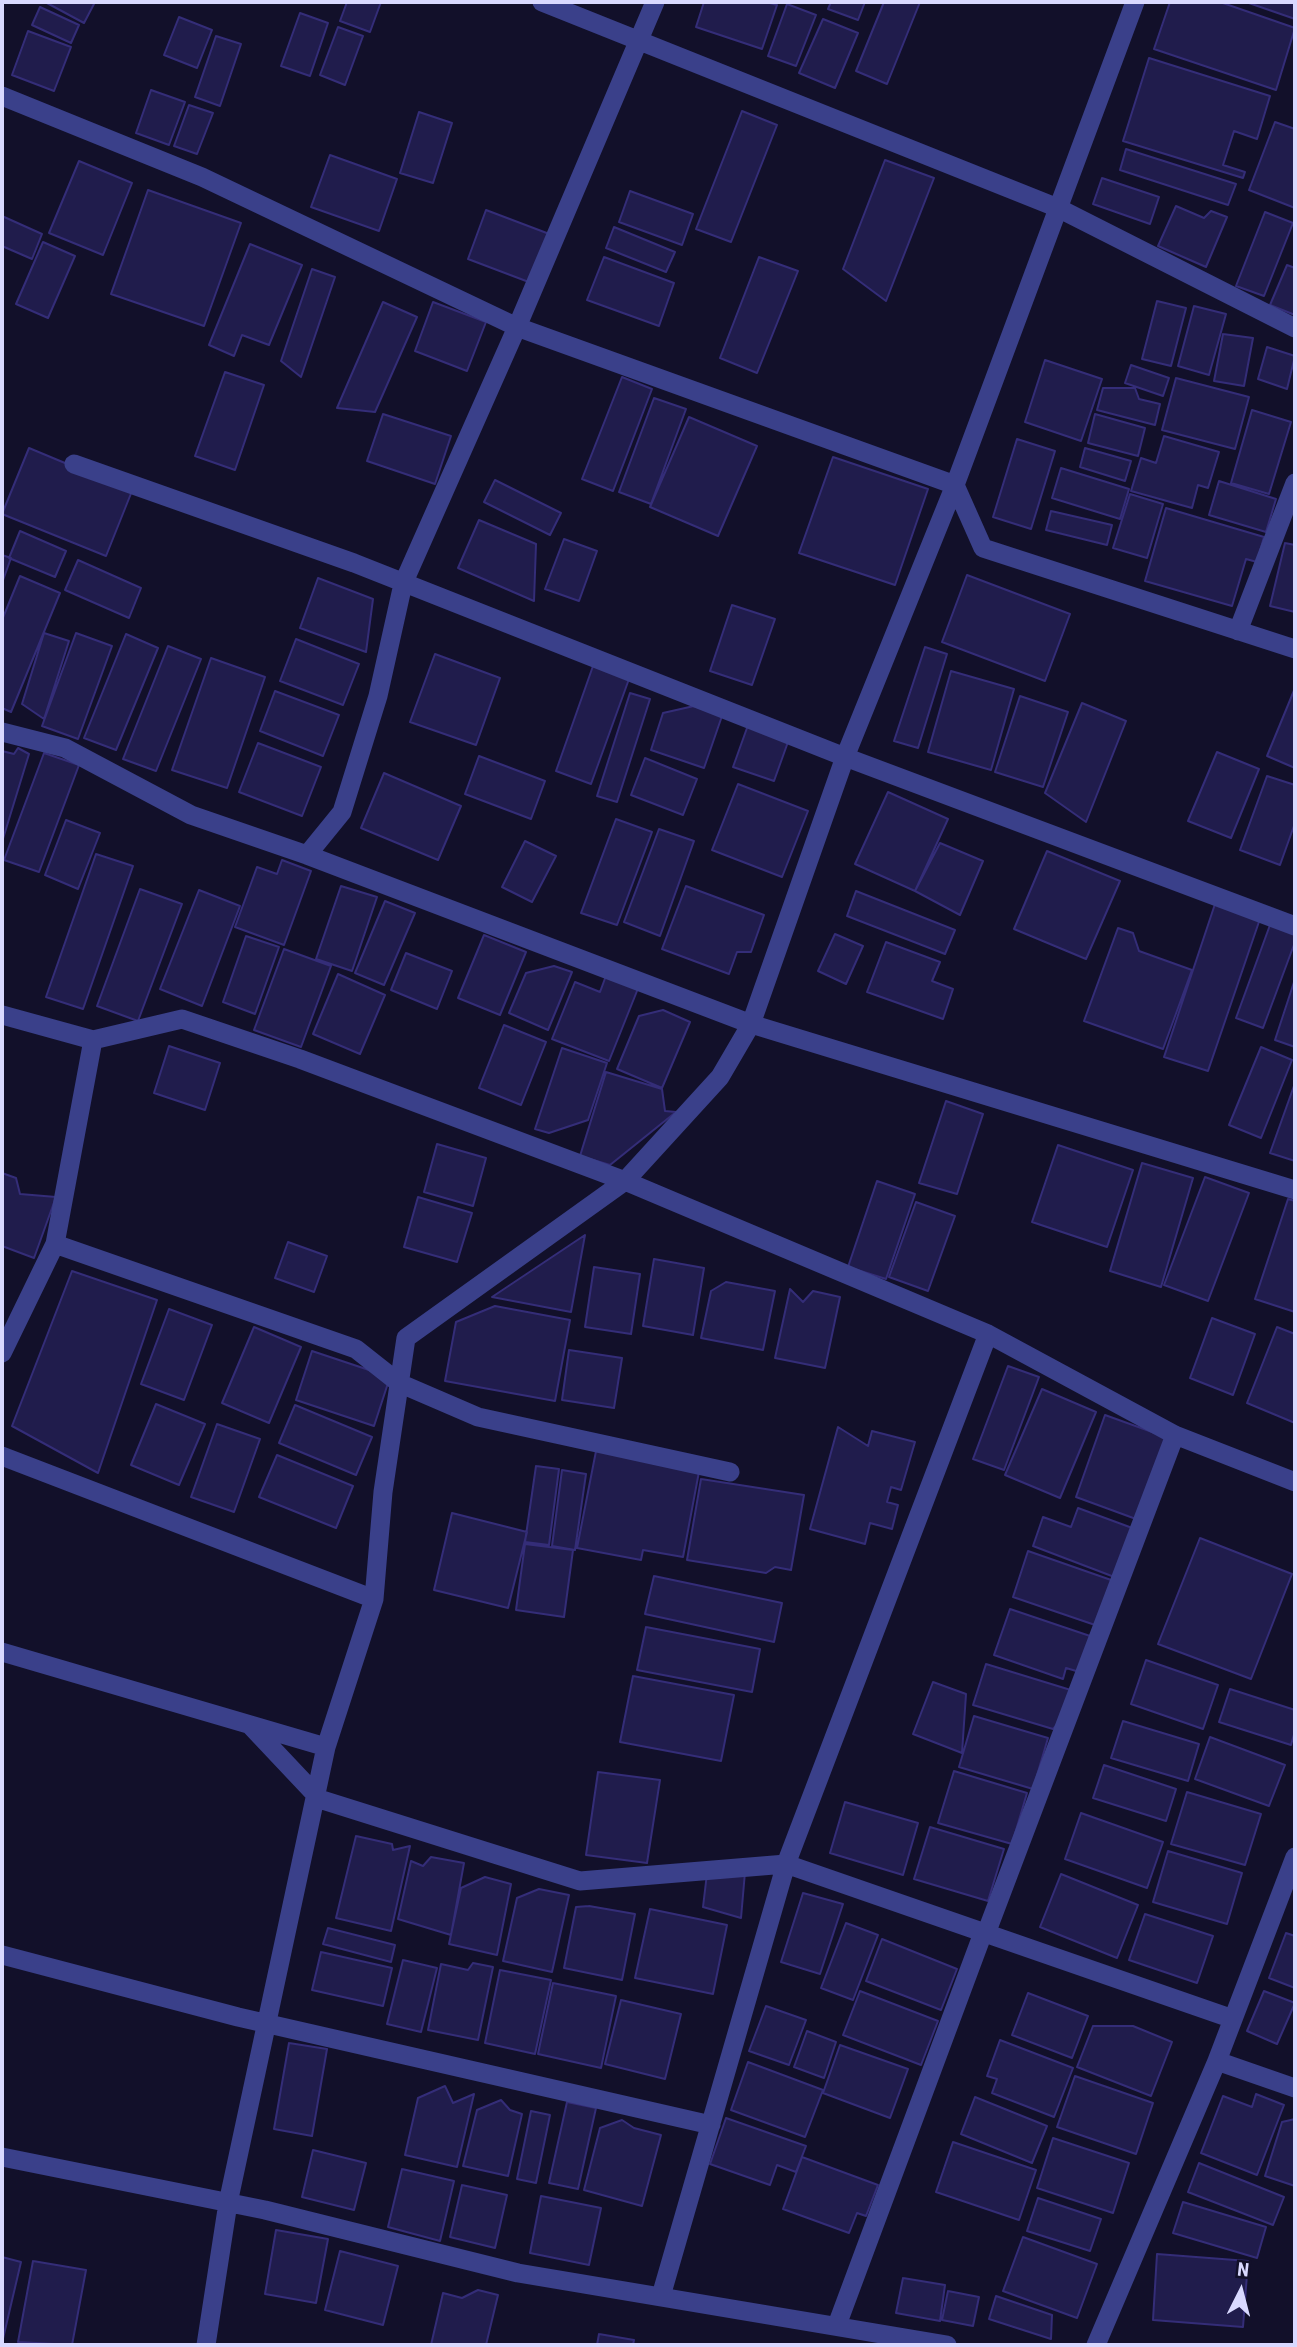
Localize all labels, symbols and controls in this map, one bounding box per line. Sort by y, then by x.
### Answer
north arrow [1206,2256,1276,2326]
text: N [1236,2258,1250,2282]

